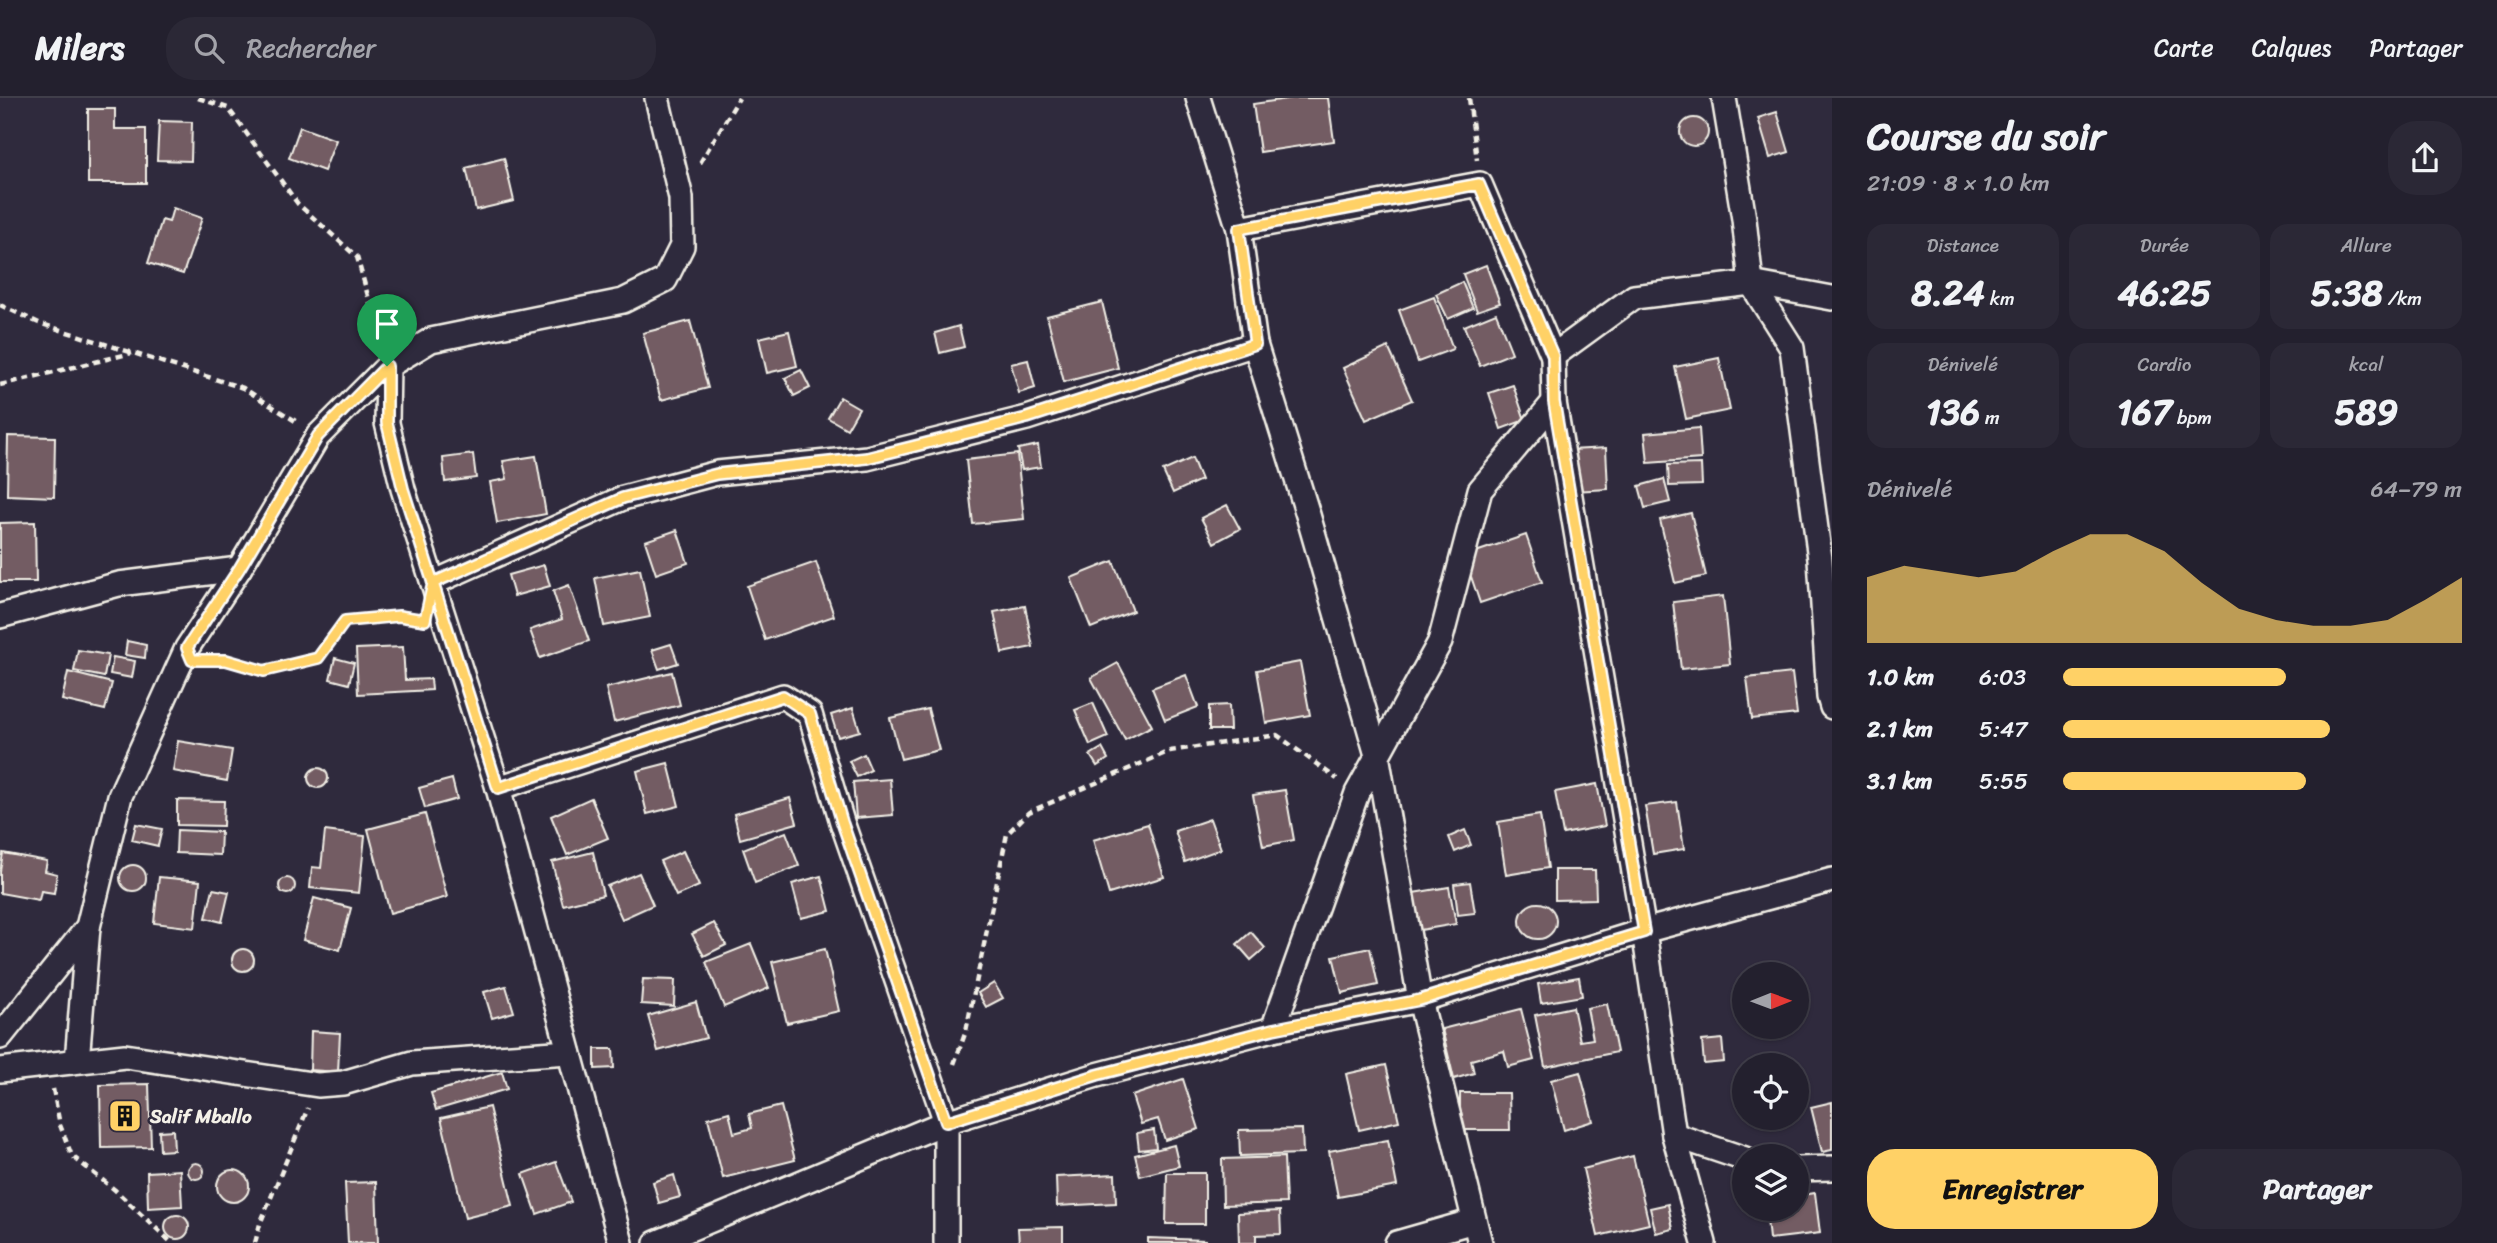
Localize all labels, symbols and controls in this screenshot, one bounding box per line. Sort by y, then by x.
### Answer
search box [166,17,656,80]
text: Milers [35,19,124,77]
text: Rechercher [246,25,376,71]
text: Carte [2154,27,2214,69]
text: Calques [2252,27,2331,69]
text: Partager [2369,27,2462,69]
icon: search [190,29,228,67]
text: Course du soir [1867,103,2105,170]
button: share [2388,121,2462,195]
text: 21:09 · 8 × 1.0 km [1867,163,2050,204]
text: Distance [1927,229,1999,262]
text: Durée [2140,229,2189,262]
text: Allure [2341,229,2392,262]
text: 8.24 [1911,262,1985,324]
text: 46:25 [2118,262,2211,324]
text: 5:38 [2311,262,2383,324]
text: km [1985,282,2015,315]
text: /km [2383,282,2422,315]
pin [357,294,417,366]
icon: arrive [368,305,406,343]
text: Dénivelé [1928,348,1998,381]
text: Cardio [2138,348,2191,381]
text: kcal [2349,348,2383,381]
text: 136 [1926,381,1980,443]
text: 167 [2117,381,2172,443]
text: 589 [2334,381,2398,443]
text: m [1980,401,2000,434]
text: bpm [2172,401,2212,434]
text: Dénivelé [1867,469,1952,510]
text: 64–79 m [2371,469,2462,510]
text: 1.0 km [1867,657,1934,698]
text: 6:03 [1979,657,2026,698]
text: 2.1 km [1867,709,1933,750]
text: 5:47 [1979,709,2028,750]
text: 3.1 km [1867,761,1932,802]
text: 5:55 [1979,761,2028,802]
north arrow [1732,962,1810,1040]
map controls [1732,962,1809,1221]
button: locate [1732,1053,1809,1130]
building icon: Salif Mballo [106,1097,144,1135]
place label: Salif Mballo [149,1100,252,1133]
button: layers [1732,1144,1809,1221]
button: Enregistrer [1867,1149,2158,1229]
button: Partager [2172,1149,2462,1229]

